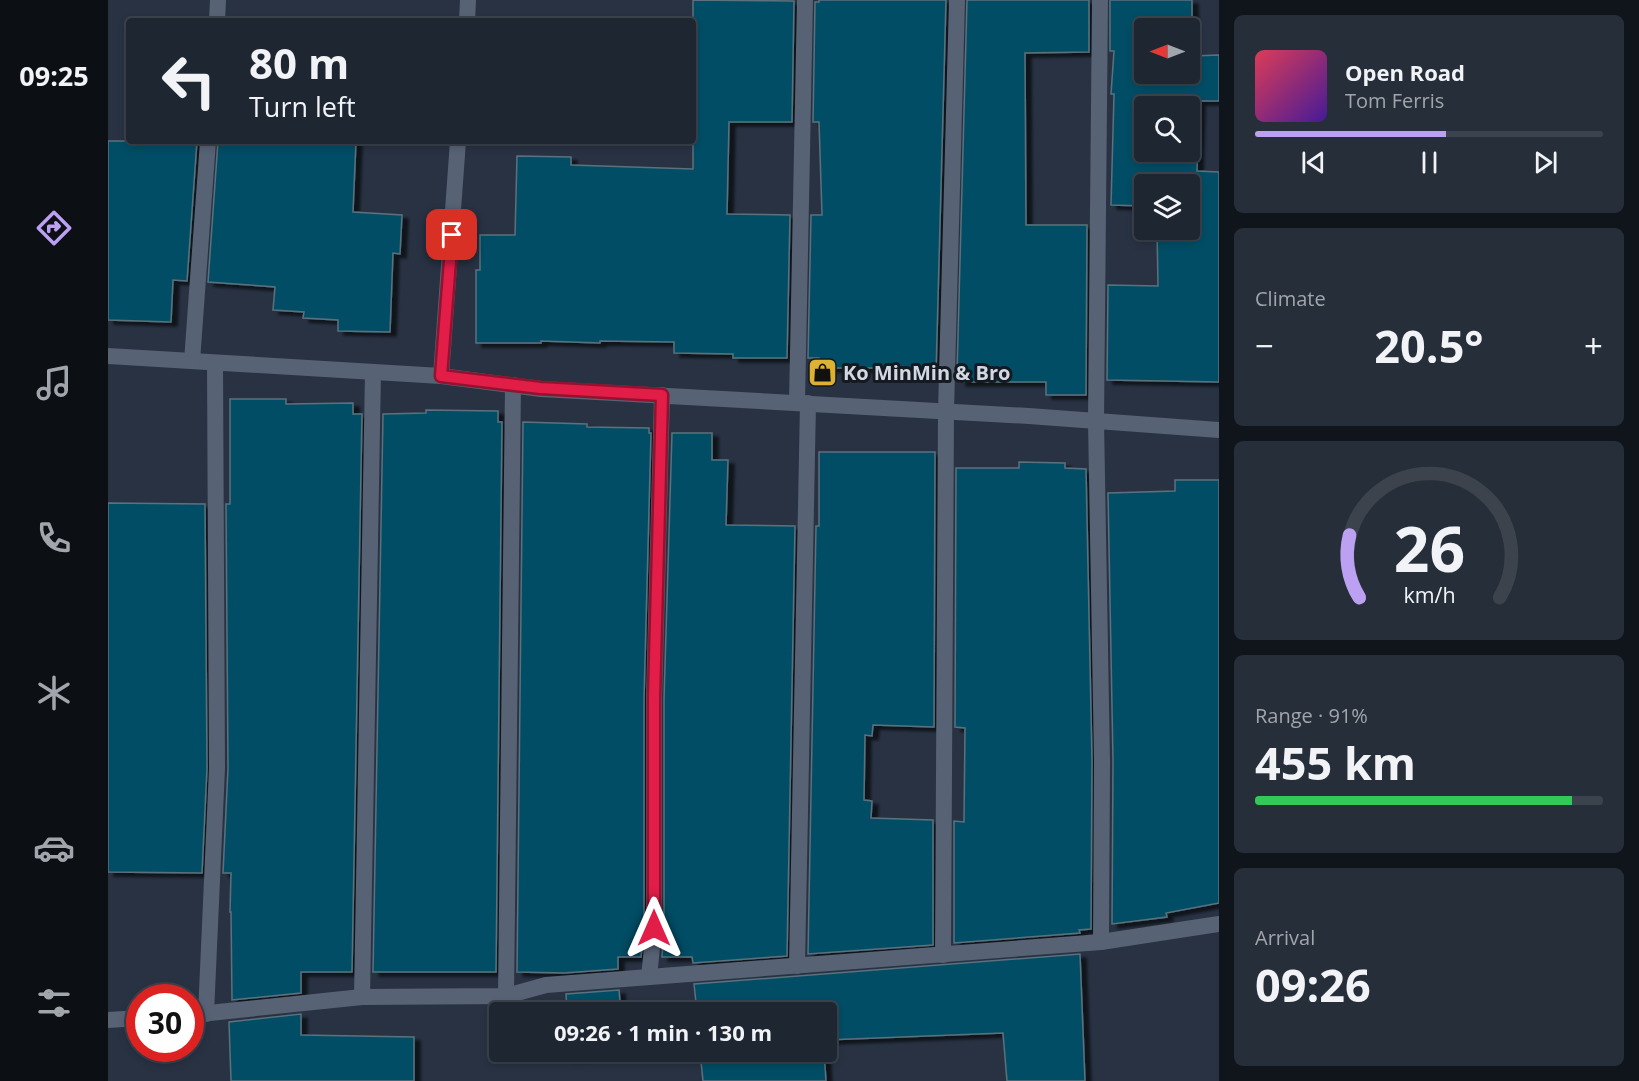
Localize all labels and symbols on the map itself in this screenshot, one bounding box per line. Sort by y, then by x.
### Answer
north arrow [1134,18,1200,84]
pin [426,209,477,260]
shop icon: Ko MinMin & Bro [806,357,838,389]
place label: Ko MinMin & Bro [843,359,1010,386]
position arrow [622,896,686,960]
speed limit sign: 30 [126,984,204,1062]

